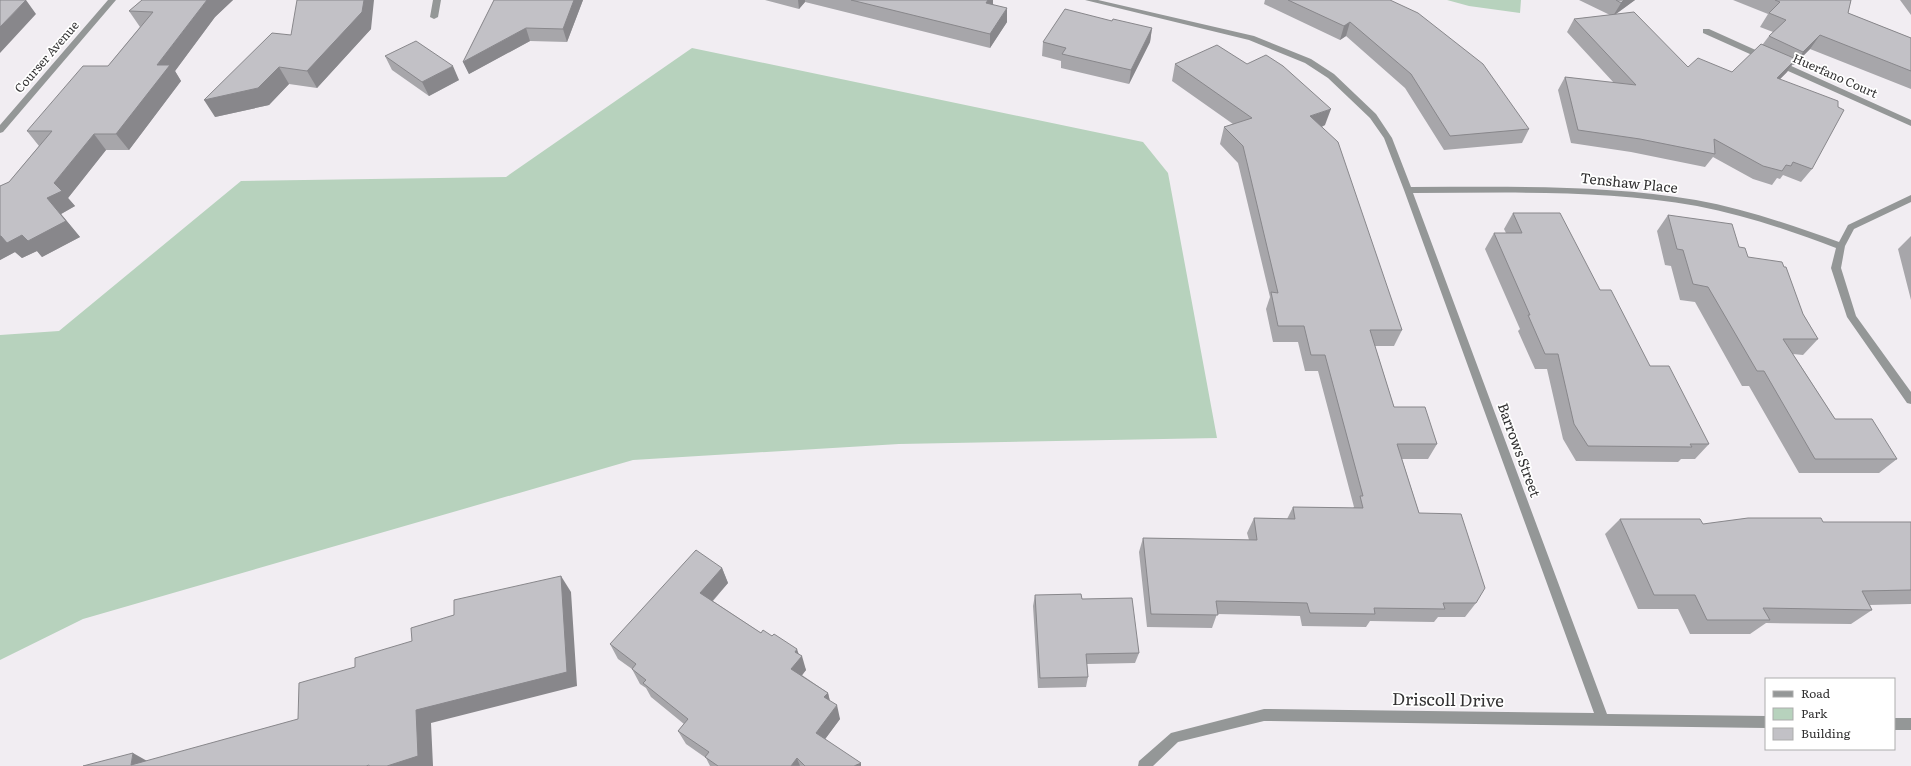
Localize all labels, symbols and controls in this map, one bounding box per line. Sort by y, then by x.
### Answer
street label: Courser Avenue [10,16,83,96]
street label: Huerfano Court [1790,48,1881,102]
street label: Tenshaw Place [1579,167,1679,197]
street label: Barrows Street [1494,400,1546,500]
legend [1765,678,1895,750]
text: Road [1801,684,1831,702]
street label: Driscoll Drive [1392,685,1504,712]
text: Park [1801,704,1828,722]
text: Building [1801,724,1851,742]

